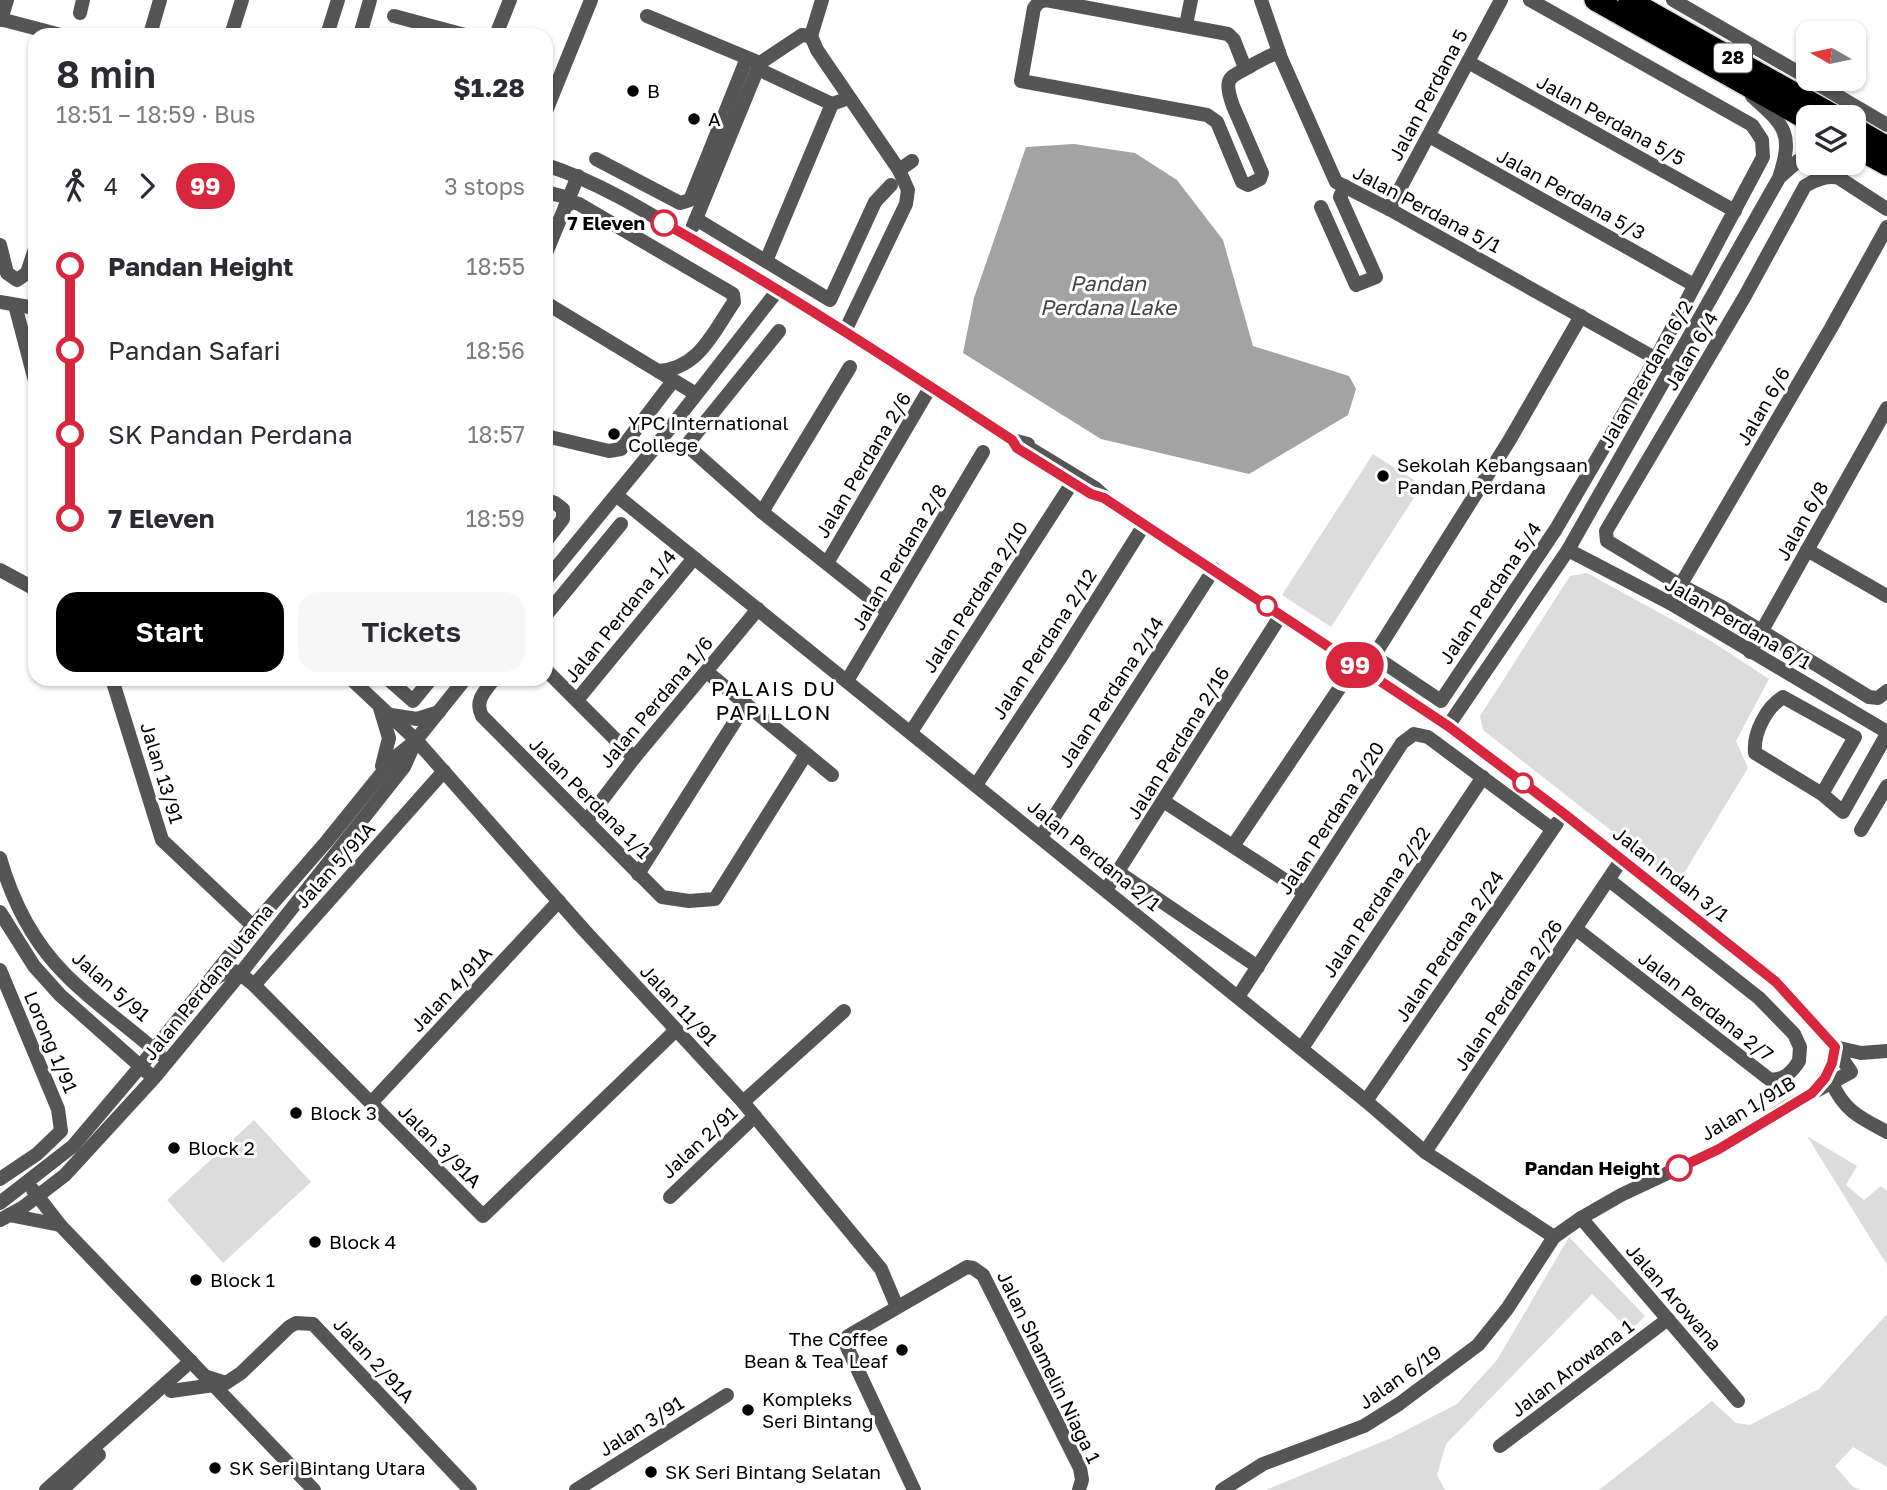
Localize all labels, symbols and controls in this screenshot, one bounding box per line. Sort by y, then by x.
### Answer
north arrow [1796,21,1866,91]
map controls [1796,21,1866,175]
street label: Jalan Perdana 5 [1383,25,1472,164]
road number: 28 [1714,44,1752,72]
text: 8 min [56,51,156,96]
street label: Jalan Perdana 5/5 [1533,69,1689,170]
text: $1.28 [453,72,525,103]
place label: B [647,79,660,102]
marker: B [625,83,641,99]
text: 18:51 – 18:59 · Bus [56,100,256,128]
button: layers [1796,105,1866,175]
place label: A [708,107,721,130]
marker: A [686,111,702,127]
street label: Jalan Perdana 5/3 [1493,143,1649,244]
street label: Jalan Perdana 5/1 [1349,160,1505,257]
icon: walk [56,167,94,205]
icon: forward [128,167,166,205]
text: 99 [190,171,221,200]
text: 4 [104,172,118,200]
text: 3 stops [444,172,525,200]
marker: 7 Eleven [651,210,677,236]
place label: 7 Eleven [567,211,645,234]
text: Pandan Height [108,251,293,282]
text: 18:55 [466,252,525,280]
water label: Pandan Perdana Lake [1040,270,1178,320]
street label: Jalan Perdana 6/2 [1594,296,1697,451]
street label: Jalan 6/4 [1659,307,1722,394]
text: Pandan Safari [108,335,281,366]
text: 18:56 [466,336,525,364]
street label: Jalan 6/6 [1731,362,1794,449]
street label: Jalan Perdana 2/6 [810,388,915,542]
place label: YPC International College [628,411,789,456]
text: SK Pandan Perdana [108,419,353,450]
text: 18:57 [467,420,525,448]
marker: YPC International College [606,426,622,442]
place label: Sekolah Kebangsaan Pandan Perdana [1397,453,1588,498]
marker: Sekolah Kebangsaan Pandan Perdana [1375,468,1391,484]
street label: Jalan 6/8 [1770,477,1833,564]
street label: Jalan Perdana 2/8 [846,480,951,634]
text: 7 Eleven [108,503,214,534]
text: 18:59 [466,504,525,532]
street label: Jalan Perdana 2/10 [917,517,1032,677]
street label: Jalan Perdana 5/4 [1434,517,1546,668]
street label: Jalan Perdana 1/4 [559,545,680,687]
street label: Jalan Perdana 2/12 [986,564,1101,723]
street label: Jalan Perdana 6/1 [1661,571,1815,674]
button: Start [56,592,284,672]
button: Tickets [298,592,525,672]
unlabelled marker [1257,596,1277,616]
street label: Jalan Perdana 2/14 [1053,612,1168,772]
street label: Jalan Perdana 1/6 [594,631,717,772]
line badge: 99 [1324,642,1386,688]
text: 99 [1340,650,1370,679]
street label: Jalan Perdana 2/16 [1121,662,1234,823]
district label: PALAIS DU PAPILLON [711,675,837,725]
street label: Jalan 13/91 [136,719,189,826]
street label: Jalan Perdana 1/1 [525,732,656,863]
street label: Jalan Perdana 2/20 [1273,737,1389,898]
unlabelled marker [1513,773,1533,793]
street label: Jalan Perdana 2/1 [1023,794,1165,915]
street label: Jalan 5/91A [290,817,380,913]
street label: Jalan Indah 3/1 [1609,821,1734,926]
street label: Jalan Perdana 2/22 [1317,822,1435,981]
street label: Jalan Perdana 2/24 [1389,866,1508,1026]
street label: Jalan Perdana Utama [138,899,278,1064]
street label: Jalan Perdana 2/26 [1448,915,1567,1075]
street label: Jalan 4/91A [405,941,496,1036]
street label: Jalan 5/91 [68,946,155,1026]
street label: Jalan Perdana 2/7 [1634,946,1778,1065]
street label: Jalan 11/91 [636,959,723,1050]
street label: Lorong 1/91 [20,988,83,1096]
street label: Jalan 1/91B [1696,1070,1799,1145]
street label: Jalan 3/91A [394,1099,487,1192]
place label: Block 3 [310,1101,377,1124]
street label: Jalan 2/91 [656,1101,741,1183]
marker: Block 3 [288,1105,304,1121]
place label: Block 2 [188,1136,255,1159]
marker: Block 2 [166,1140,182,1156]
marker: Pandan Height [1666,1155,1692,1181]
place label: Pandan Height [1524,1156,1660,1179]
place label: Block 4 [329,1230,396,1253]
marker: Block 4 [307,1234,323,1250]
street label: Jalan Arowana [1622,1239,1727,1355]
street label: Jalan Shamelin Niaga 1 [993,1267,1106,1467]
place label: Block 1 [210,1268,275,1291]
marker: Block 1 [188,1272,204,1288]
street label: Jalan 2/91A [329,1312,420,1407]
street label: Jalan Arowana 1 [1506,1314,1638,1421]
place label: The Coffee Bean & Tea Leaf [744,1327,888,1372]
street label: Jalan 6/19 [1354,1340,1446,1414]
marker: The Coffee Bean & Tea Leaf [894,1342,910,1358]
place label: Kompleks Seri Bintang [762,1387,873,1432]
street label: Jalan 3/91 [594,1391,687,1461]
marker: Kompleks Seri Bintang [740,1402,756,1418]
place label: SK Seri Bintang Utara [229,1456,425,1479]
marker: SK Seri Bintang Utara [207,1460,223,1476]
place label: SK Seri Bintang Selatan [665,1460,881,1483]
marker: SK Seri Bintang Selatan [643,1464,659,1480]

